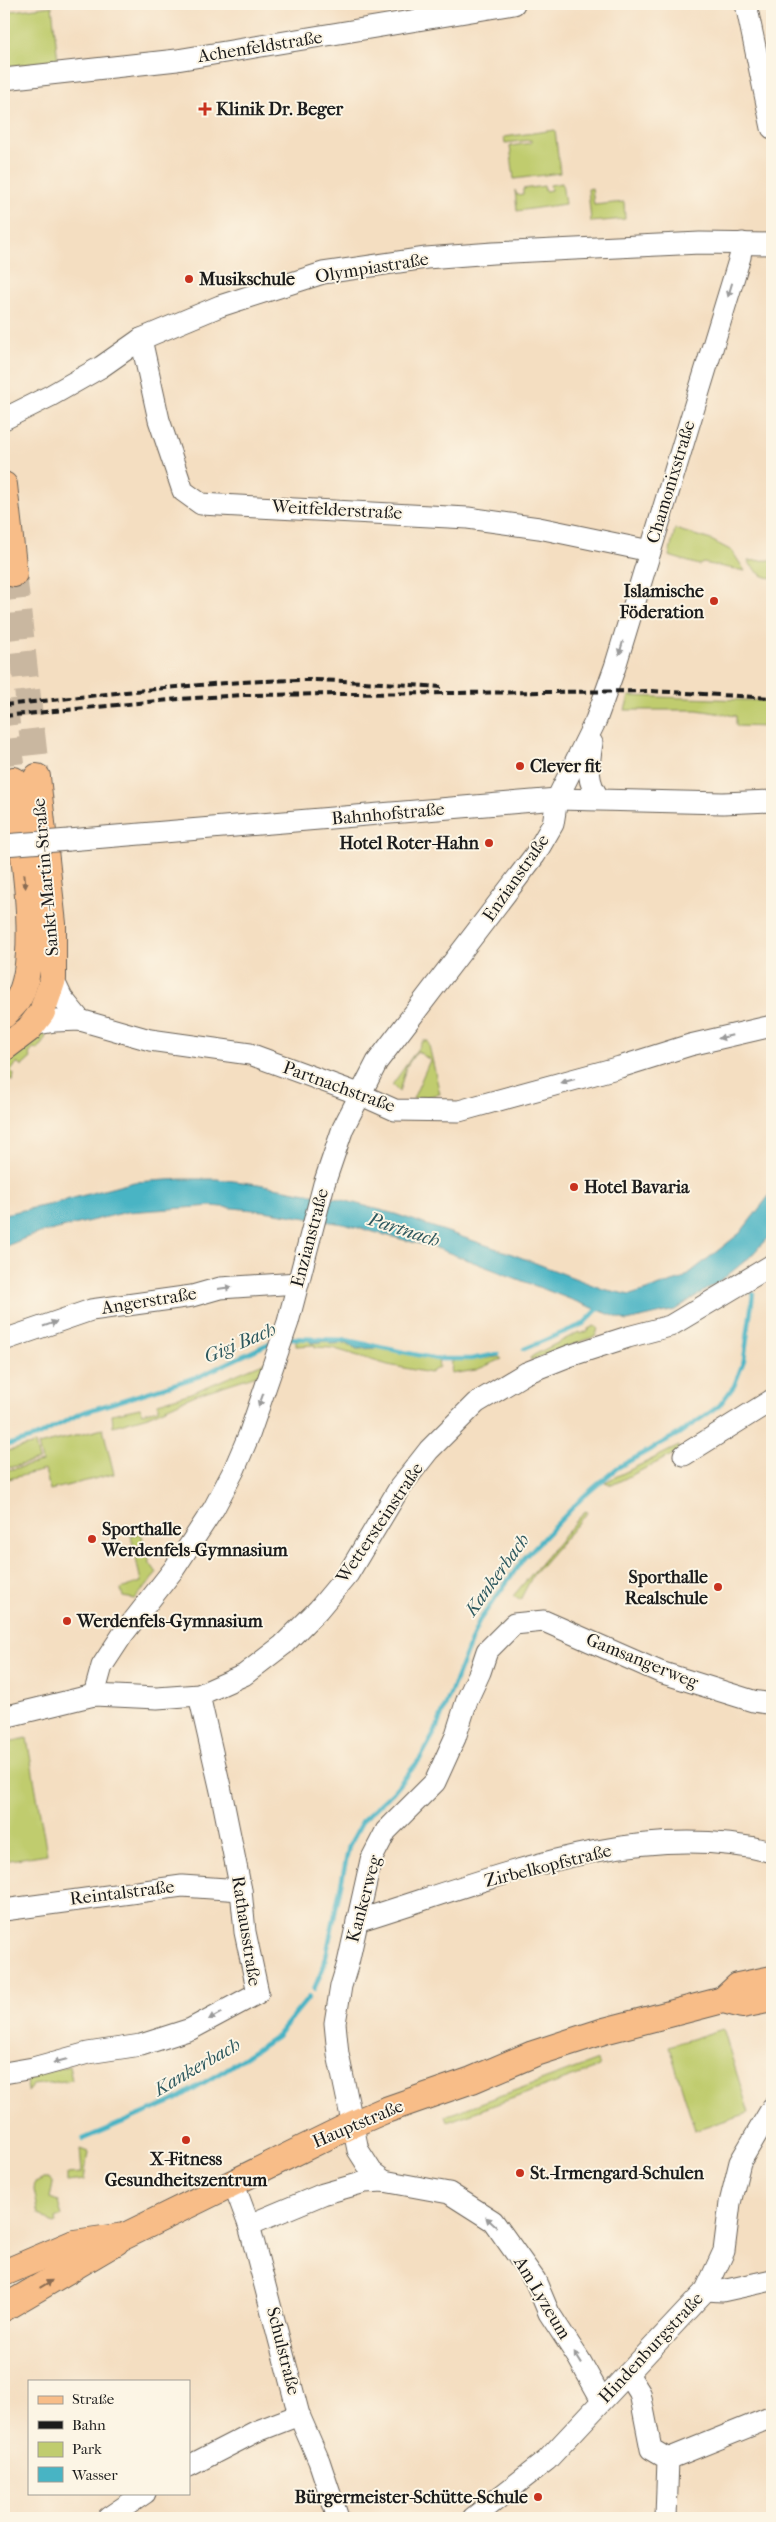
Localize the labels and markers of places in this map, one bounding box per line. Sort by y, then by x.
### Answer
place label: Klinik Dr. Beger [216,99,344,120]
marker: Klinik Dr. Beger [198,102,212,116]
place label: Musikschule [198,269,295,290]
marker: Musikschule [183,273,195,285]
place label: Islamische Föderation [619,581,705,623]
marker: Islamische Föderation [708,595,720,607]
place label: Clever fit [530,756,602,777]
marker: Clever fit [514,760,526,772]
place label: Hotel Roter-Hahn [339,833,480,854]
marker: Hotel Roter-Hahn [483,837,495,849]
place label: Hotel Bavaria [584,1177,690,1198]
marker: Hotel Bavaria [568,1181,580,1193]
place label: Sporthalle Werdenfels-Gymnasium [101,1519,289,1561]
marker: Sporthalle Werdenfels-Gymnasium [86,1533,98,1545]
place label: Sporthalle Realschule [625,1567,708,1609]
marker: Sporthalle Realschule [712,1581,724,1593]
place label: Werdenfels-Gymnasium [76,1611,264,1632]
marker: Werdenfels-Gymnasium [61,1615,73,1627]
marker: X-Fitness Gesundheitszentrum [180,2134,192,2146]
place label: X-Fitness Gesundheitszentrum [105,2149,268,2191]
place label: St.-Irmengard-Schulen [530,2163,705,2184]
marker: St.-Irmengard-Schulen [514,2167,526,2179]
place label: Bürgermeister-Schütte-Schule [294,2487,528,2508]
marker: Bürgermeister-Schütte-Schule [532,2491,544,2503]

